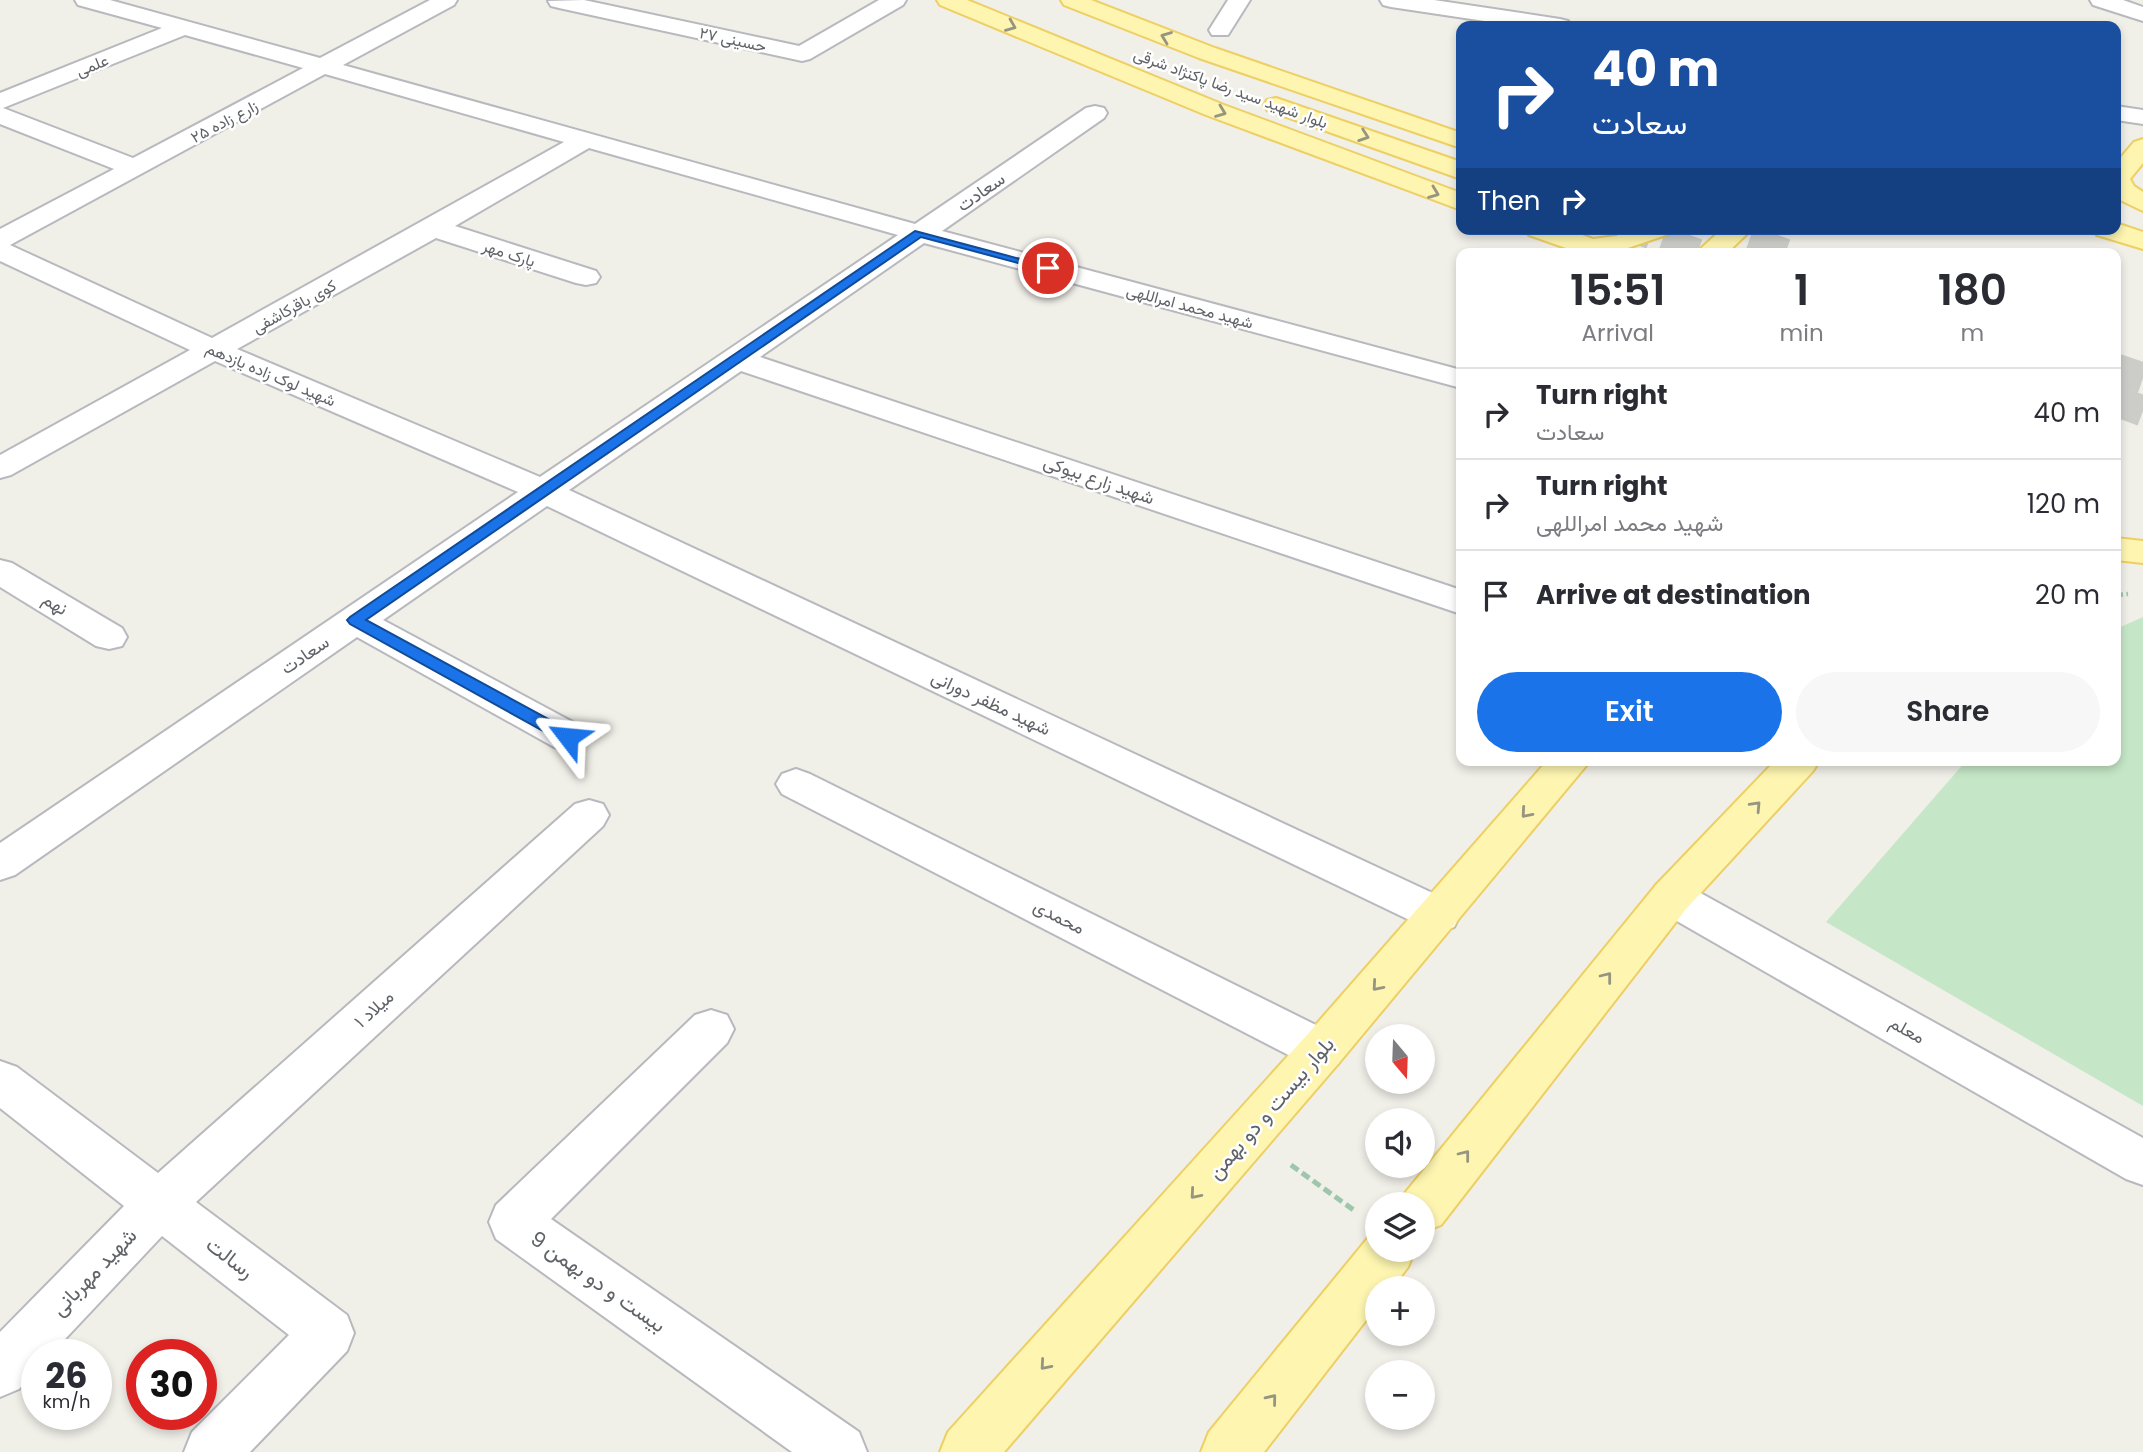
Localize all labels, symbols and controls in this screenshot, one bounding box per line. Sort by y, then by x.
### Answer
one-way arrow [1004,17,1016,31]
street label: حسینی ۲۷ [697,21,769,58]
one-way arrow [1160,31,1172,45]
text: 40 m [1592,35,1719,103]
street label: بلوار شهید سید رضا پاکنژاد شرقی [1131,43,1331,134]
street label: علمی [72,49,112,82]
icon: right [1477,49,1568,140]
street label: زارع زاده ۲۵ [187,94,262,149]
text: سعادت [1592,100,1687,145]
one-way arrow [1215,104,1227,118]
one-way arrow [1358,128,1370,142]
street label: سعادت [952,166,1010,217]
icon: right [1554,182,1592,220]
text: Then [1477,183,1540,219]
one-way arrow [1427,184,1439,198]
street label: پارک مهر [479,234,538,273]
pin [1018,238,1078,298]
icon: arrive [1029,249,1067,287]
text: 15:51 [1570,261,1666,320]
text: 1 [1794,261,1809,320]
text: 180 [1938,261,2007,320]
street label: کوی باقرکاشفی [248,274,340,339]
street label: شهید محمد امراللهی [1124,279,1256,334]
text: Arrival [1582,317,1654,349]
text: min [1780,317,1824,349]
text: m [1960,317,1984,349]
street label: شهید لوک زاده یازدهم [202,337,339,412]
text: Turn right [1536,377,1668,413]
icon: right [1477,395,1515,433]
text: 40 m [2034,395,2100,431]
text: سعادت [1536,416,1604,448]
street label: شهید زارع بیوکی [1040,449,1158,510]
text: Turn right [1536,468,1668,504]
icon: right [1477,486,1515,524]
text: 120 m [2027,486,2100,522]
text: شهید محمد امراللهی [1536,507,1723,539]
icon: arrive [1477,577,1515,615]
text: Arrive at destination [1536,577,1811,613]
text: 20 m [2035,577,2100,613]
street label: نهم [38,586,73,621]
street label: سعادت [276,629,334,680]
street label: شهید مظفر دورانی [927,664,1055,741]
button: Exit [1477,672,1782,752]
button: Share [1796,672,2100,752]
position arrow [531,700,605,774]
one-way arrow [1748,801,1761,814]
one-way arrow [1522,805,1534,818]
street label: محمدی [1029,893,1089,940]
one-way arrow [1598,973,1611,985]
one-way arrow [1373,977,1385,990]
street label: میلاد ۱ [348,984,399,1033]
street label: معلم [1885,1010,1929,1049]
north arrow [1365,1024,1435,1094]
map controls [1365,1024,1435,1430]
street label: بلوار بیست و دو بهمن [1201,1030,1341,1185]
button: sound [1365,1108,1435,1178]
one-way arrow [1457,1151,1470,1163]
one-way arrow [1191,1186,1203,1199]
button: layers [1365,1192,1435,1262]
street label: شهید مهربانی [44,1221,143,1322]
street label: 9 بیست و دو بهمن [525,1224,672,1339]
street label: رسالت [200,1230,260,1285]
button: + [1365,1276,1435,1346]
speed limit sign: 30 [126,1339,217,1430]
text: 26 [45,1351,88,1400]
one-way arrow [1041,1356,1053,1369]
button: − [1365,1360,1435,1430]
text: km/h [43,1389,90,1414]
one-way arrow [1263,1394,1276,1406]

